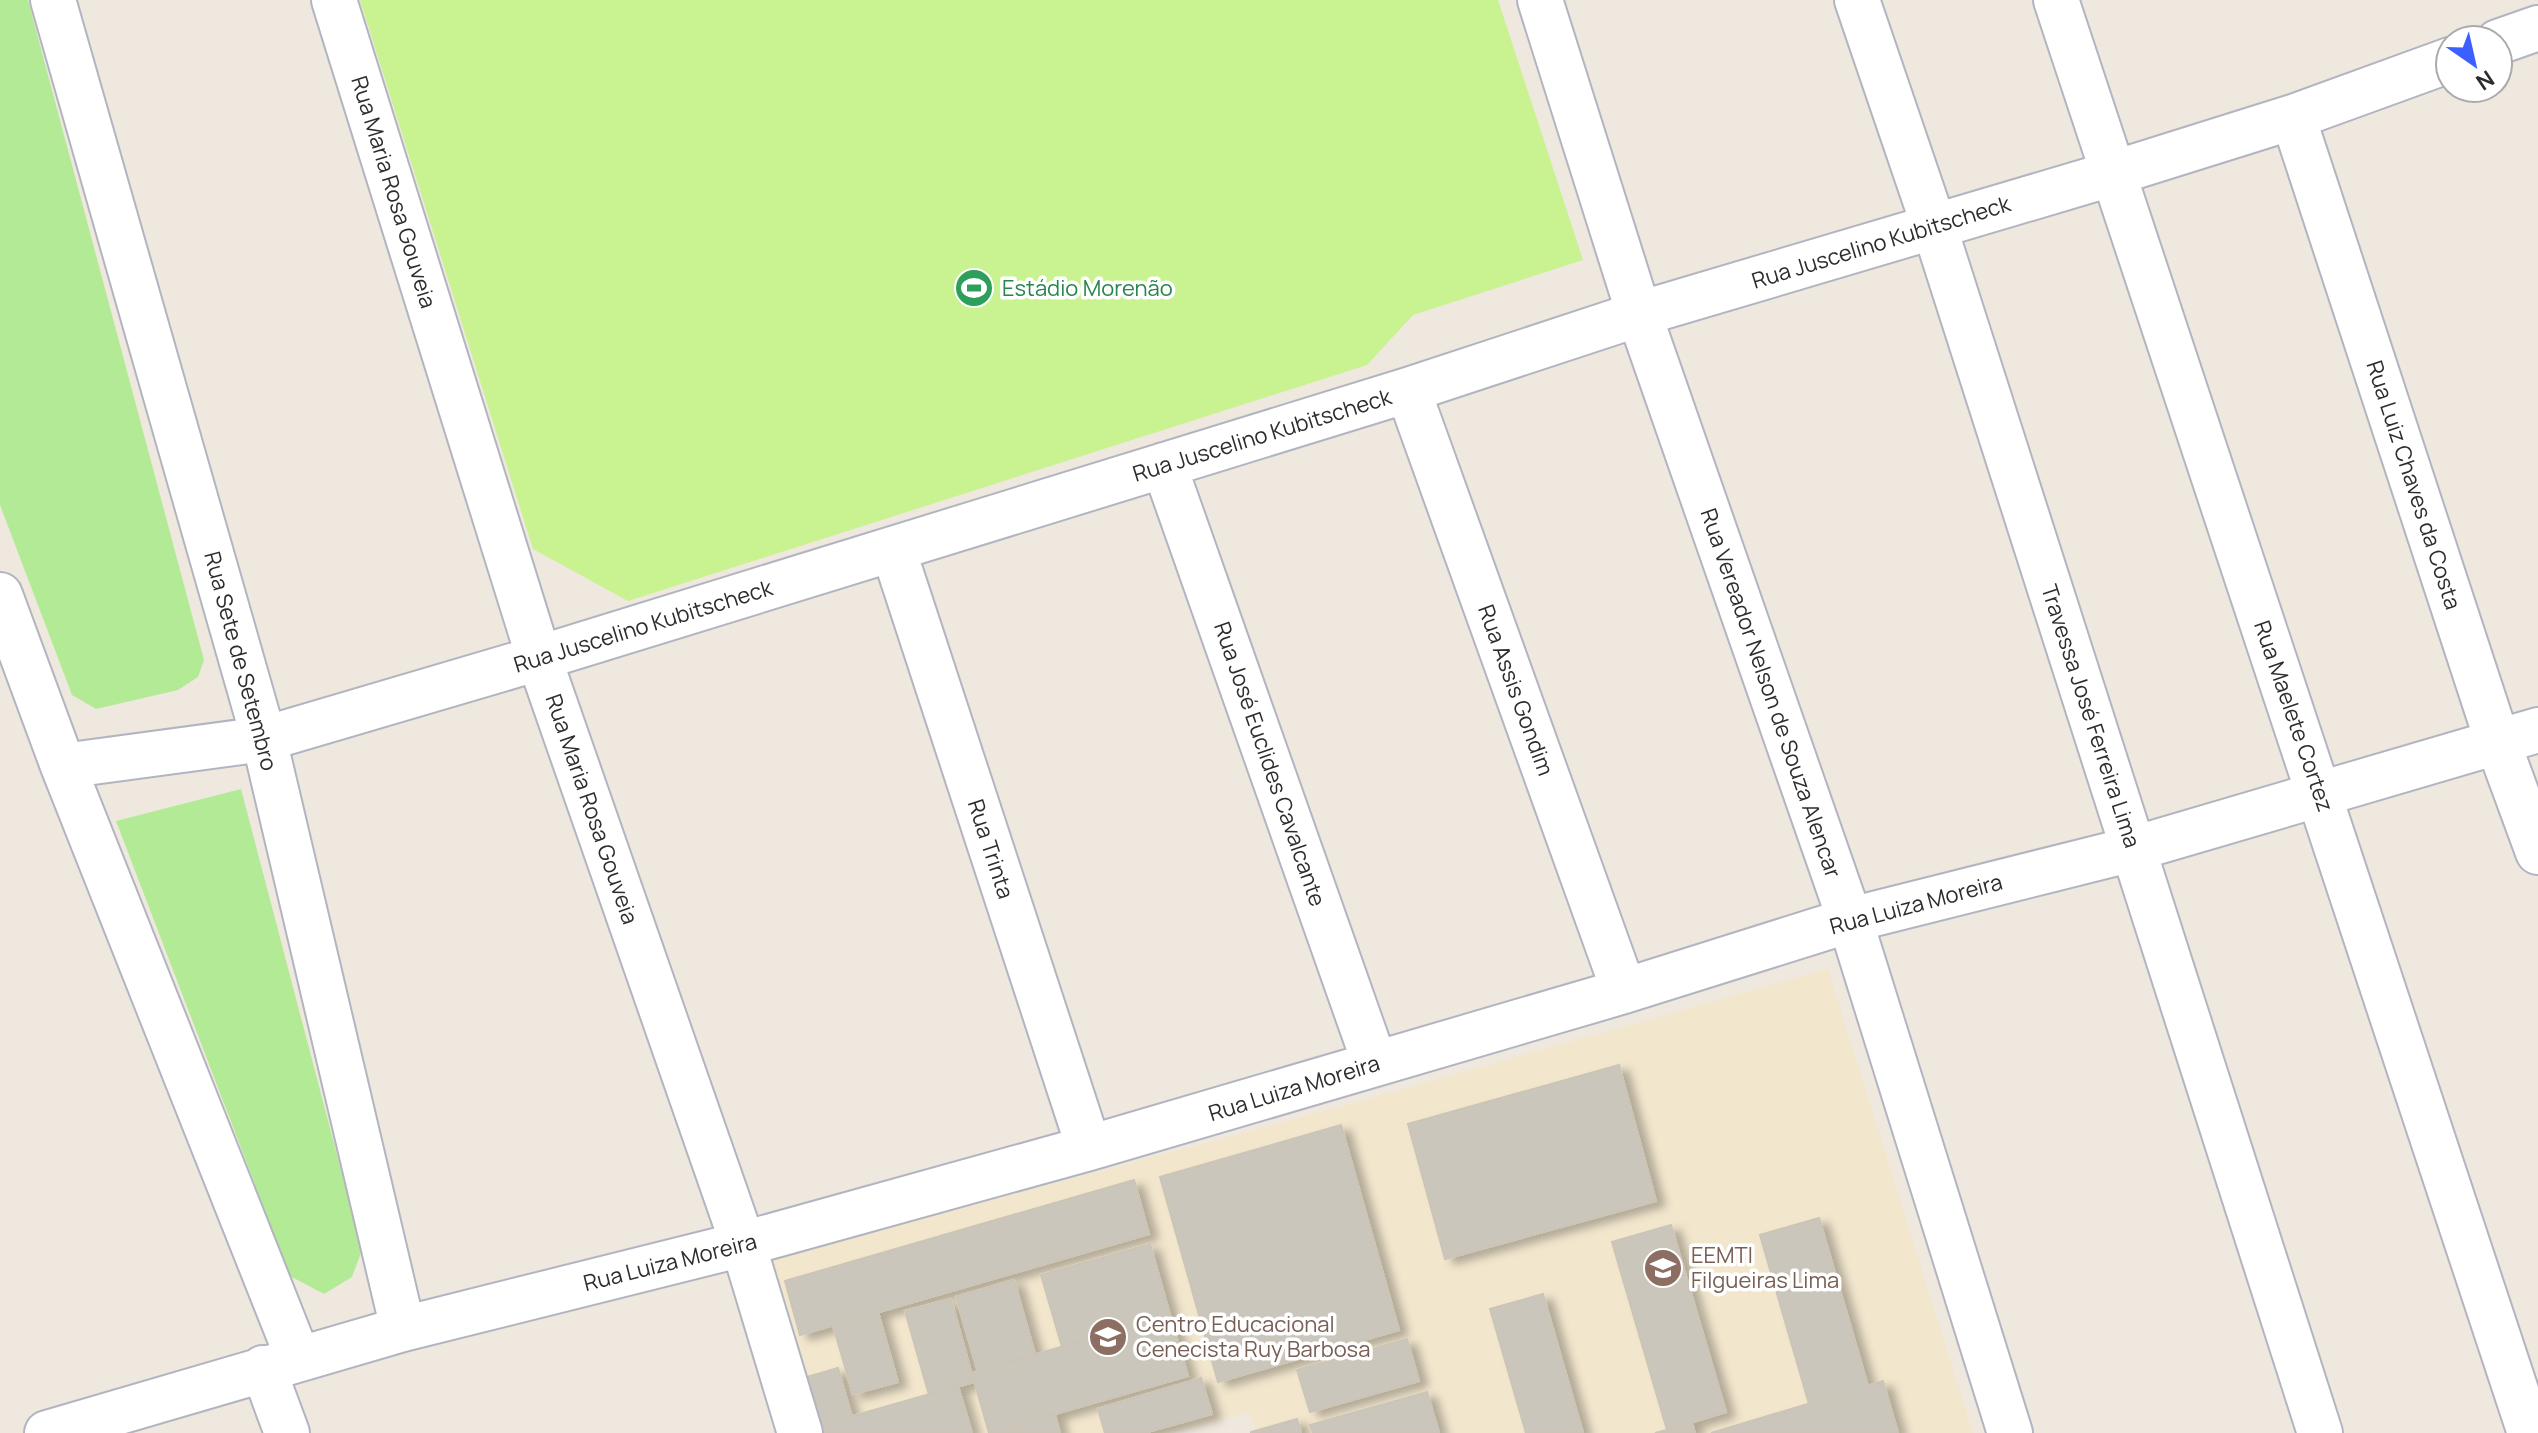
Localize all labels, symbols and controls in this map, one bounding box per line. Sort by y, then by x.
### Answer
north arrow [2434,24,2514,104]
text: N [2470,64,2500,97]
street label: Rua Maria Rosa Gouveia [344,72,444,312]
street label: Rua Juscelino Kubitscheck [1748,188,2015,296]
sports icon: Estádio Morenão [953,267,995,309]
place label: Estádio Morenão [1002,273,1173,303]
street label: Rua Luiz Chaves da Costa [2360,357,2468,613]
street label: Rua Juscelino Kubitscheck [1129,381,1396,489]
street label: Rua Vereador Nelson de Souza Alencar [1694,504,1848,882]
street label: Rua Sete de Setembro [197,548,285,774]
street label: Rua Juscelino Kubitscheck [510,572,777,680]
street label: Travessa José Ferreira Lima [2034,581,2148,851]
street label: Rua Assis Gondim [1471,600,1561,780]
street label: Rua Maelete Cortez [2247,616,2341,816]
street label: Rua José Euclides Cavalcante [1207,618,1333,910]
street label: Rua Maria Rosa Gouveia [539,690,645,928]
street label: Rua Trinta [961,795,1021,903]
street label: Rua Luiza Moreira [1826,867,2006,941]
street label: Rua Luiza Moreira [1205,1048,1383,1128]
street label: Rua Luiza Moreira [580,1226,760,1298]
place label: EEMTI Filgueiras Lima [1691,1240,1839,1295]
school or university icon: EEMTI Filgueiras Lima [1642,1247,1684,1289]
place label: Centro Educacional Cenecista Ruy Barbosa [1136,1309,1370,1364]
school or university icon: Centro Educacional Cenecista Ruy Barbosa [1087,1316,1129,1358]

